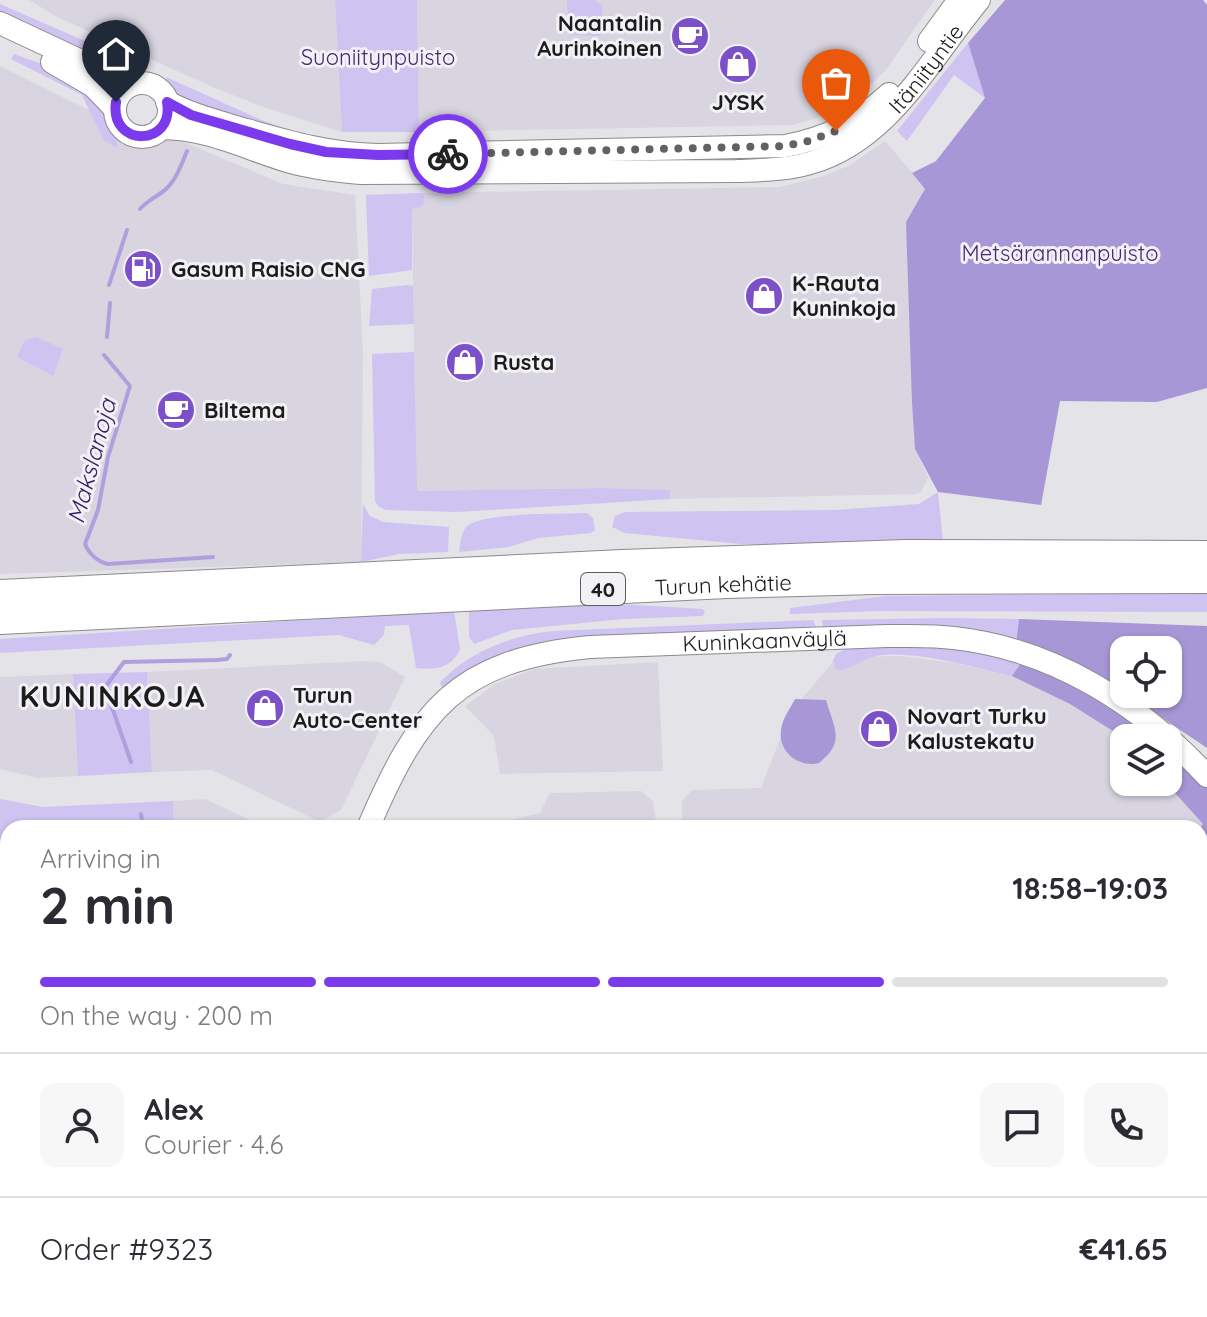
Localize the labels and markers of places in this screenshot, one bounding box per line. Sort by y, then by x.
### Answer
place label: Naantalin Aurinkoinen [537,9,662,62]
cafe icon: Naantalin Aurinkoinen [669,15,711,57]
pin [82,20,150,102]
shop icon: JYSK [717,43,759,85]
pin [802,49,870,131]
place label: JYSK [712,88,764,116]
fuel station icon: Gasum Raisio CNG [122,248,164,290]
place label: Gasum Raisio CNG [171,255,366,283]
place label: K-Rauta Kuninkoja [792,269,896,322]
shop icon: K-Rauta Kuninkoja [743,275,785,317]
shop icon: Rusta [444,341,486,383]
place label: Rusta [493,348,554,376]
cafe icon: Biltema [155,389,197,431]
place label: Biltema [204,396,285,424]
place label: Turun Auto-Center [293,681,423,734]
shop icon: Turun Auto-Center [244,687,286,729]
place label: Novart Turku Kalustekatu [907,702,1047,755]
shop icon: Novart Turku Kalustekatu [858,708,900,750]

